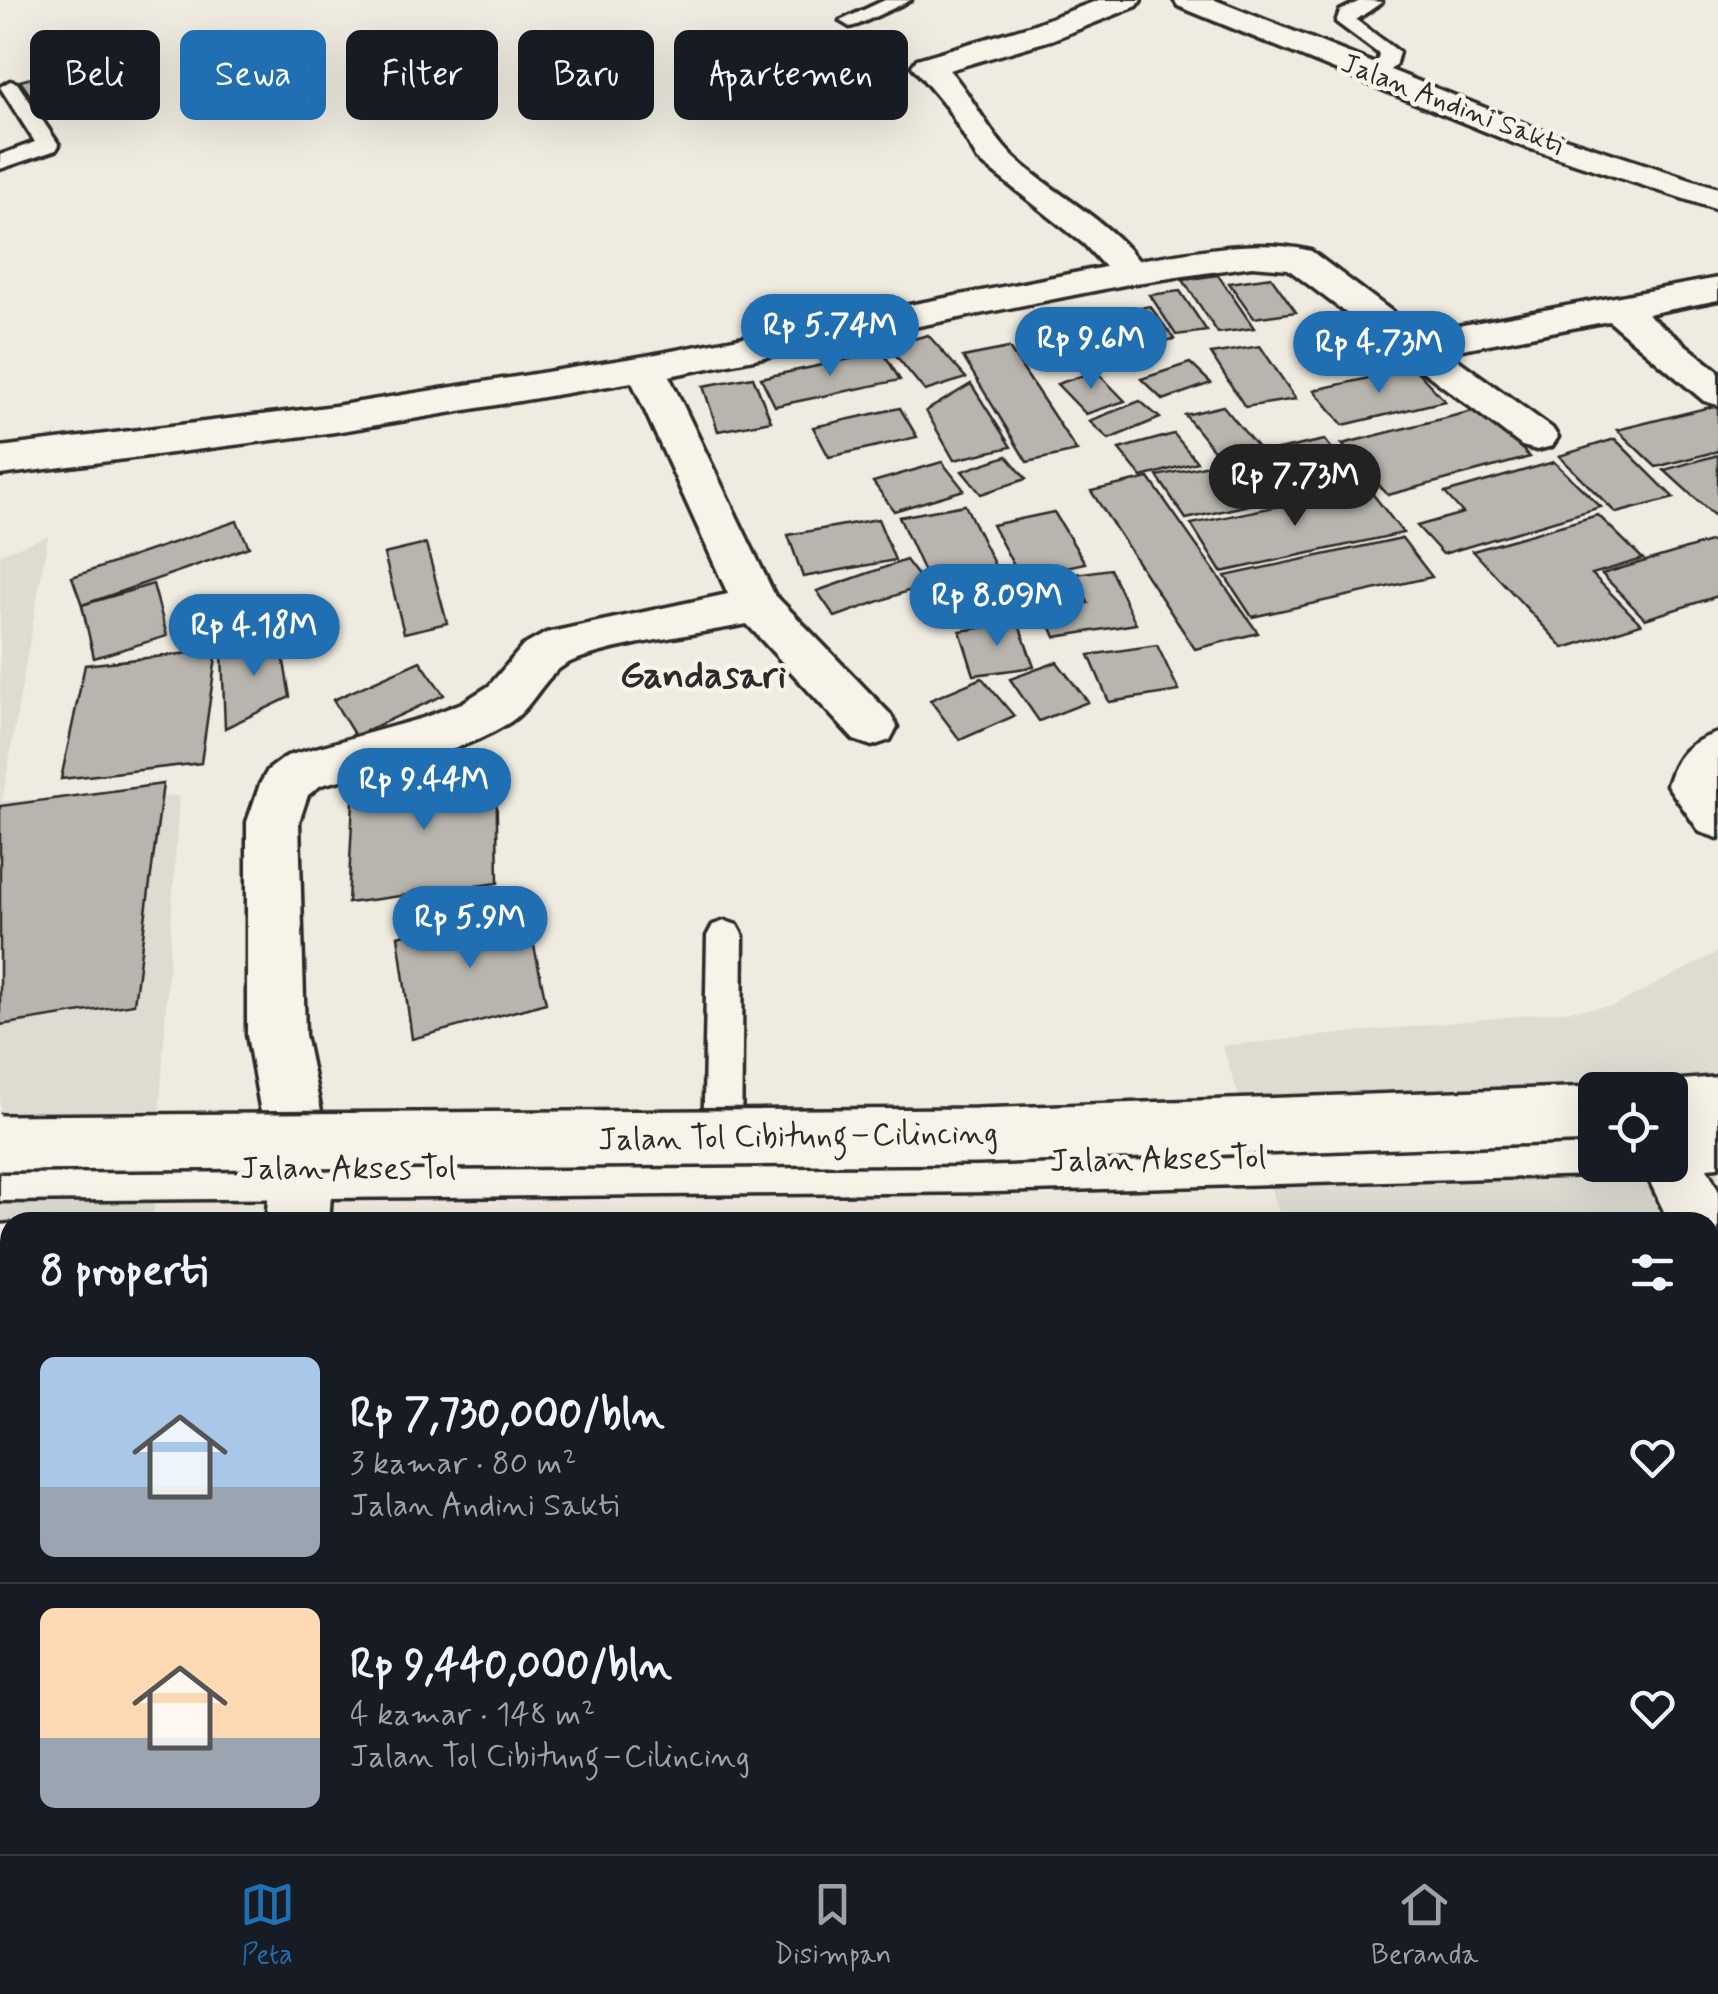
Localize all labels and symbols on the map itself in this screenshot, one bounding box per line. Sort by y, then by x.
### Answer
street label: Jalan Andini Sakti [1335,46,1569,164]
pin: Rp 5.74M [727,294,933,379]
pin: Rp 9.6M [999,307,1183,392]
pin: Rp 4.73M [1276,311,1482,396]
pin: Rp 7.73M [1192,444,1398,529]
pin: Rp 8.09M [894,564,1100,649]
pin: Rp 4.18M [151,594,357,679]
district label: Gandasari [620,652,786,701]
pin: Rp 9.44M [321,748,527,833]
pin: Rp 5.9M [378,886,562,971]
street label: Jalan Tol Cibitung–Cilincing [598,1113,998,1164]
street label: Jalan Akses Tol [1050,1137,1266,1183]
street label: Jalan Akses Tol [240,1148,456,1190]

